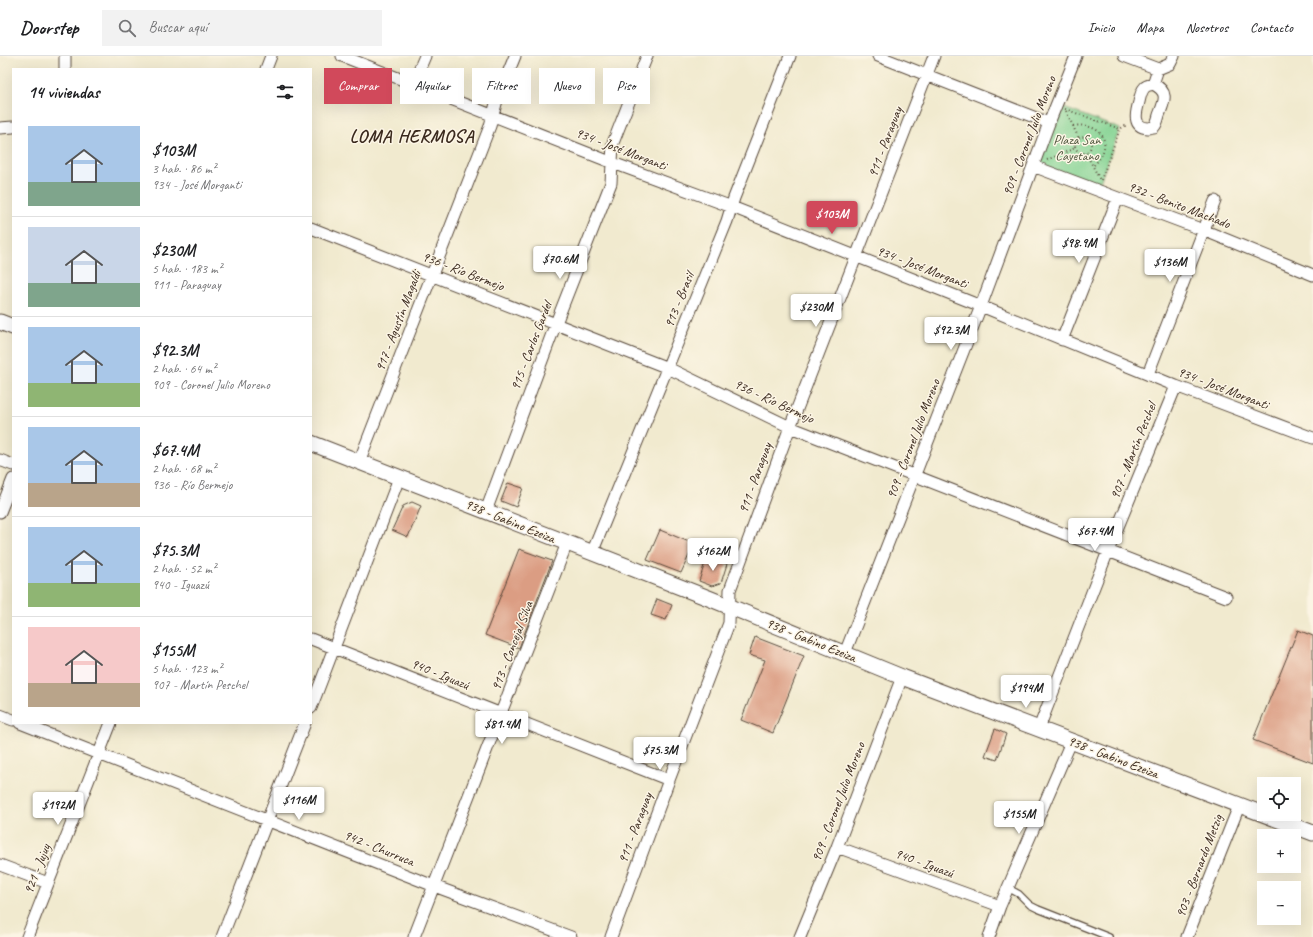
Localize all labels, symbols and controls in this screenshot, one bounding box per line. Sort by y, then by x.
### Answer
search box [102,10,382,46]
text: Doorstep [20,16,78,40]
icon: search [116,17,138,39]
text: Buscar aquí [148,18,207,37]
text: Inicio [1088,19,1115,36]
text: Mapa [1137,19,1164,36]
text: Nosotros [1186,19,1228,36]
text: Contacto [1250,19,1293,36]
chip: Comprar [324,68,392,104]
chip: Alquilar [400,68,464,104]
chip: Filtros [472,68,531,104]
chip: Nuevo [539,68,595,104]
chip: Piso [603,68,650,104]
street label: 909 - Coronel Julio Moreno [998,73,1060,198]
icon: filters [274,81,296,103]
text: 14 viviendas [28,82,99,103]
street label: 911 - Paraguay [864,103,907,180]
street label: 934 - José Morganti [573,124,671,175]
district label: LOMA HERMOSA [350,125,475,147]
park label: Plaza San Cayetano [1053,131,1101,164]
text: $103M [152,140,195,161]
icon: home [60,142,108,190]
text: 3 hab. · 86 m² [152,161,216,177]
text: 934 - José Morganti [152,177,241,193]
street label: 932 - Benito Machado [1126,178,1233,233]
pin: $103M [804,201,860,235]
text: $103M [816,206,848,222]
pin: $98.9M [1046,230,1112,264]
text: $98.9M [1061,235,1097,251]
text: $230M [152,240,195,261]
street label: 934 - José Morganti [874,242,972,293]
icon: home [60,243,108,291]
pin: $70.6M [527,246,593,280]
street label: 936 - Río Bermejo [420,248,507,295]
pin: $136M [1142,249,1198,283]
text: $70.6M [542,251,578,267]
text: $136M [1153,254,1187,270]
text: 5 hab. · 183 m² [152,261,222,277]
street label: 917 - Agustín Magaldi [371,266,426,374]
street label: 913 - Brasil [660,267,699,330]
text: 911 - Paraguay [152,277,221,293]
pin: $230M [788,294,844,328]
street label: 915 - Carlos Gardel [506,297,557,393]
text: $230M [800,299,832,315]
pin: $92.3M [918,317,984,351]
text: $92.3M [933,322,969,338]
text: $92.3M [152,340,198,361]
icon: home [60,343,108,391]
text: 2 hab. · 64 m² [152,361,216,377]
street label: 934 - José Morganti [1175,363,1273,414]
street label: 936 - Río Bermejo [731,375,818,427]
street label: 909 - Coronel Julio Moreno [882,376,944,501]
text: 909 - Coronel Julio Moreno [152,377,270,393]
street label: 907 - Martín Peschel [1106,398,1161,502]
street label: 911 - Paraguay [734,439,776,516]
text: $67.4M [152,440,199,461]
icon: home [60,443,108,491]
text: 2 hab. · 68 m² [152,461,216,477]
text: 936 - Río Bermejo [152,477,232,493]
street label: 938 - Gabino Ezeiza [462,495,559,547]
pin: $67.4M [1062,518,1128,552]
text: $67.4M [1077,523,1113,539]
pin: $162M [685,538,741,572]
text: $75.3M [152,540,198,561]
icon: home [60,543,108,591]
text: $162M [696,543,730,559]
text: 2 hab. · 52 m² [152,561,216,577]
text: 940 - Iguazú [152,577,209,593]
street label: 913 - Concejal Silva [487,598,537,693]
street label: 938 - Gabino Ezeiza [763,614,860,666]
text: $155M [152,640,194,661]
icon: home [60,643,108,691]
street label: 940 - Iguazú [409,655,473,694]
text: 5 hab. · 123 m² [152,661,222,677]
pin: $194M [998,675,1054,709]
text: 907 - Martín Peschel [152,677,247,693]
text: $194M [1010,680,1042,696]
pin: $81.4M [469,711,535,745]
text: $81.4M [484,716,520,732]
street label: 938 - Gabino Ezeiza [1065,732,1162,783]
pin: $75.3M [627,737,693,771]
street label: 909 - Coronel Julio Moreno [807,739,869,864]
text: $75.3M [642,742,678,758]
map controls [1257,777,1301,925]
button: locate [1257,777,1301,821]
pin: $116M [271,787,327,821]
street label: 911 - Paraguay [614,789,657,866]
pin: $192M [30,792,86,826]
text: $116M [282,792,316,808]
text: $192M [42,797,74,813]
pin: $155M [991,801,1047,835]
text: $155M [1003,806,1035,822]
street label: 903 - Bernardo Metzig [1172,811,1227,920]
street label: 942 - Churruca [341,826,418,870]
button: + [1257,829,1301,873]
street label: 921 - Jujuy [20,840,55,896]
street label: 940 - Iguazú [892,845,957,882]
button: − [1257,881,1301,925]

